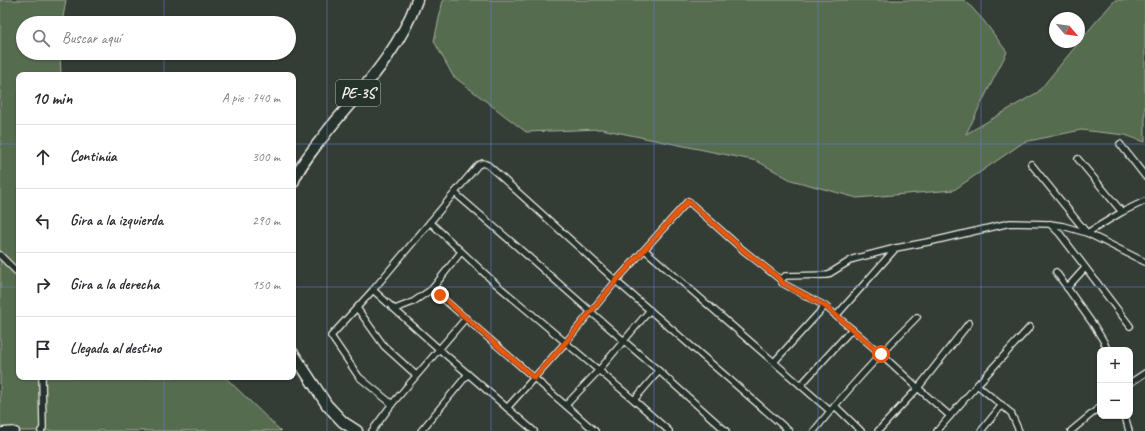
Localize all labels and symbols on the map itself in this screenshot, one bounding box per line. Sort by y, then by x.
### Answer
north arrow [1049,12,1085,48]
road number: PE-3S [336,80,380,106]
route end [431,286,449,304]
route start [872,345,890,363]

